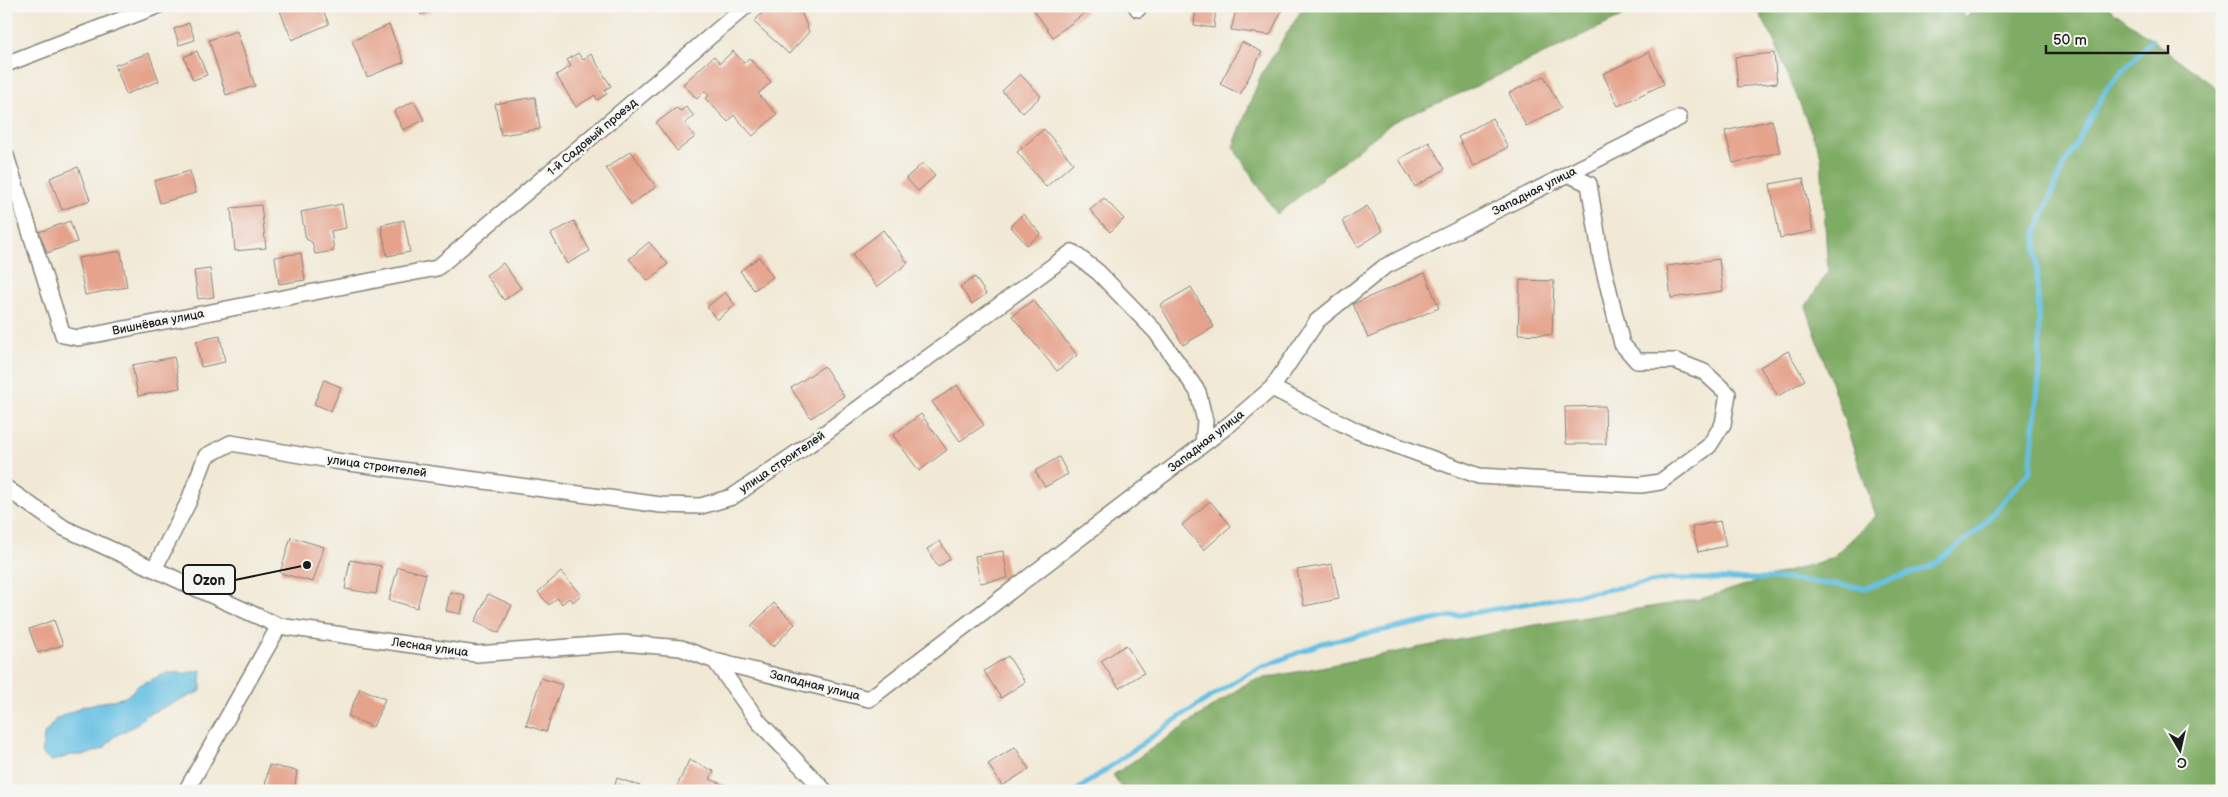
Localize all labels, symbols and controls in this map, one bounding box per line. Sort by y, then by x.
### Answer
scale bar [2046,22,2168,54]
text: 50 m [2053,31,2087,50]
street label: 1-й Садовый проезд [544,95,641,179]
street label: Западная улица [1490,164,1579,219]
street label: Вишнёвая улица [111,306,205,339]
street label: Западная улица [1165,407,1247,476]
street label: улица строителей [737,428,828,497]
street label: улица строителей [326,452,428,481]
callout: Ozon [183,565,235,594]
text: Ozon [193,572,225,589]
street label: Лесная улица [390,635,469,660]
street label: Западная улица [768,667,862,704]
north arrow [2156,724,2206,774]
text: С [2176,753,2188,772]

